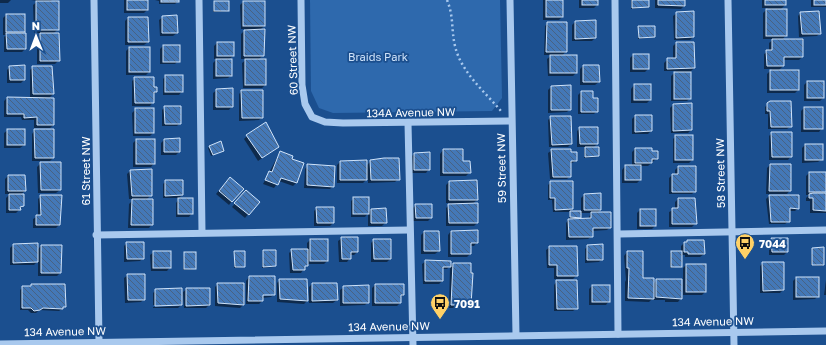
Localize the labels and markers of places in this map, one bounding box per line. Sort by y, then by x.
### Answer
bus stop icon: 7044 [734,232,756,260]
place label: 7044 [759,237,786,250]
bus stop icon: 7091 [429,292,451,320]
place label: 7091 [454,297,480,310]

